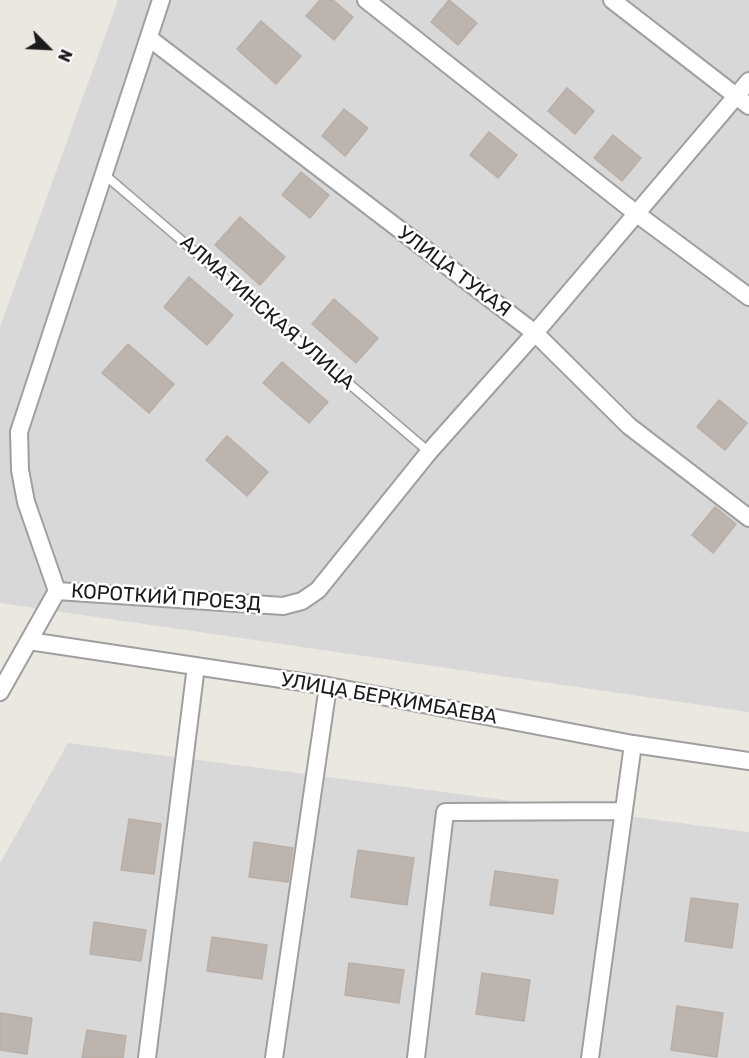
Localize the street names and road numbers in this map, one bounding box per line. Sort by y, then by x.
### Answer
street label: УЛИЦА ТУКАЯ [393,222,515,322]
street label: АЛМАТИНСКАЯ УЛИЦА [175,231,359,395]
street label: КОРОТКИЙ ПРОЕЗД [70,579,262,617]
street label: УЛИЦА БЕРКИМБАЕВА [279,668,499,730]

